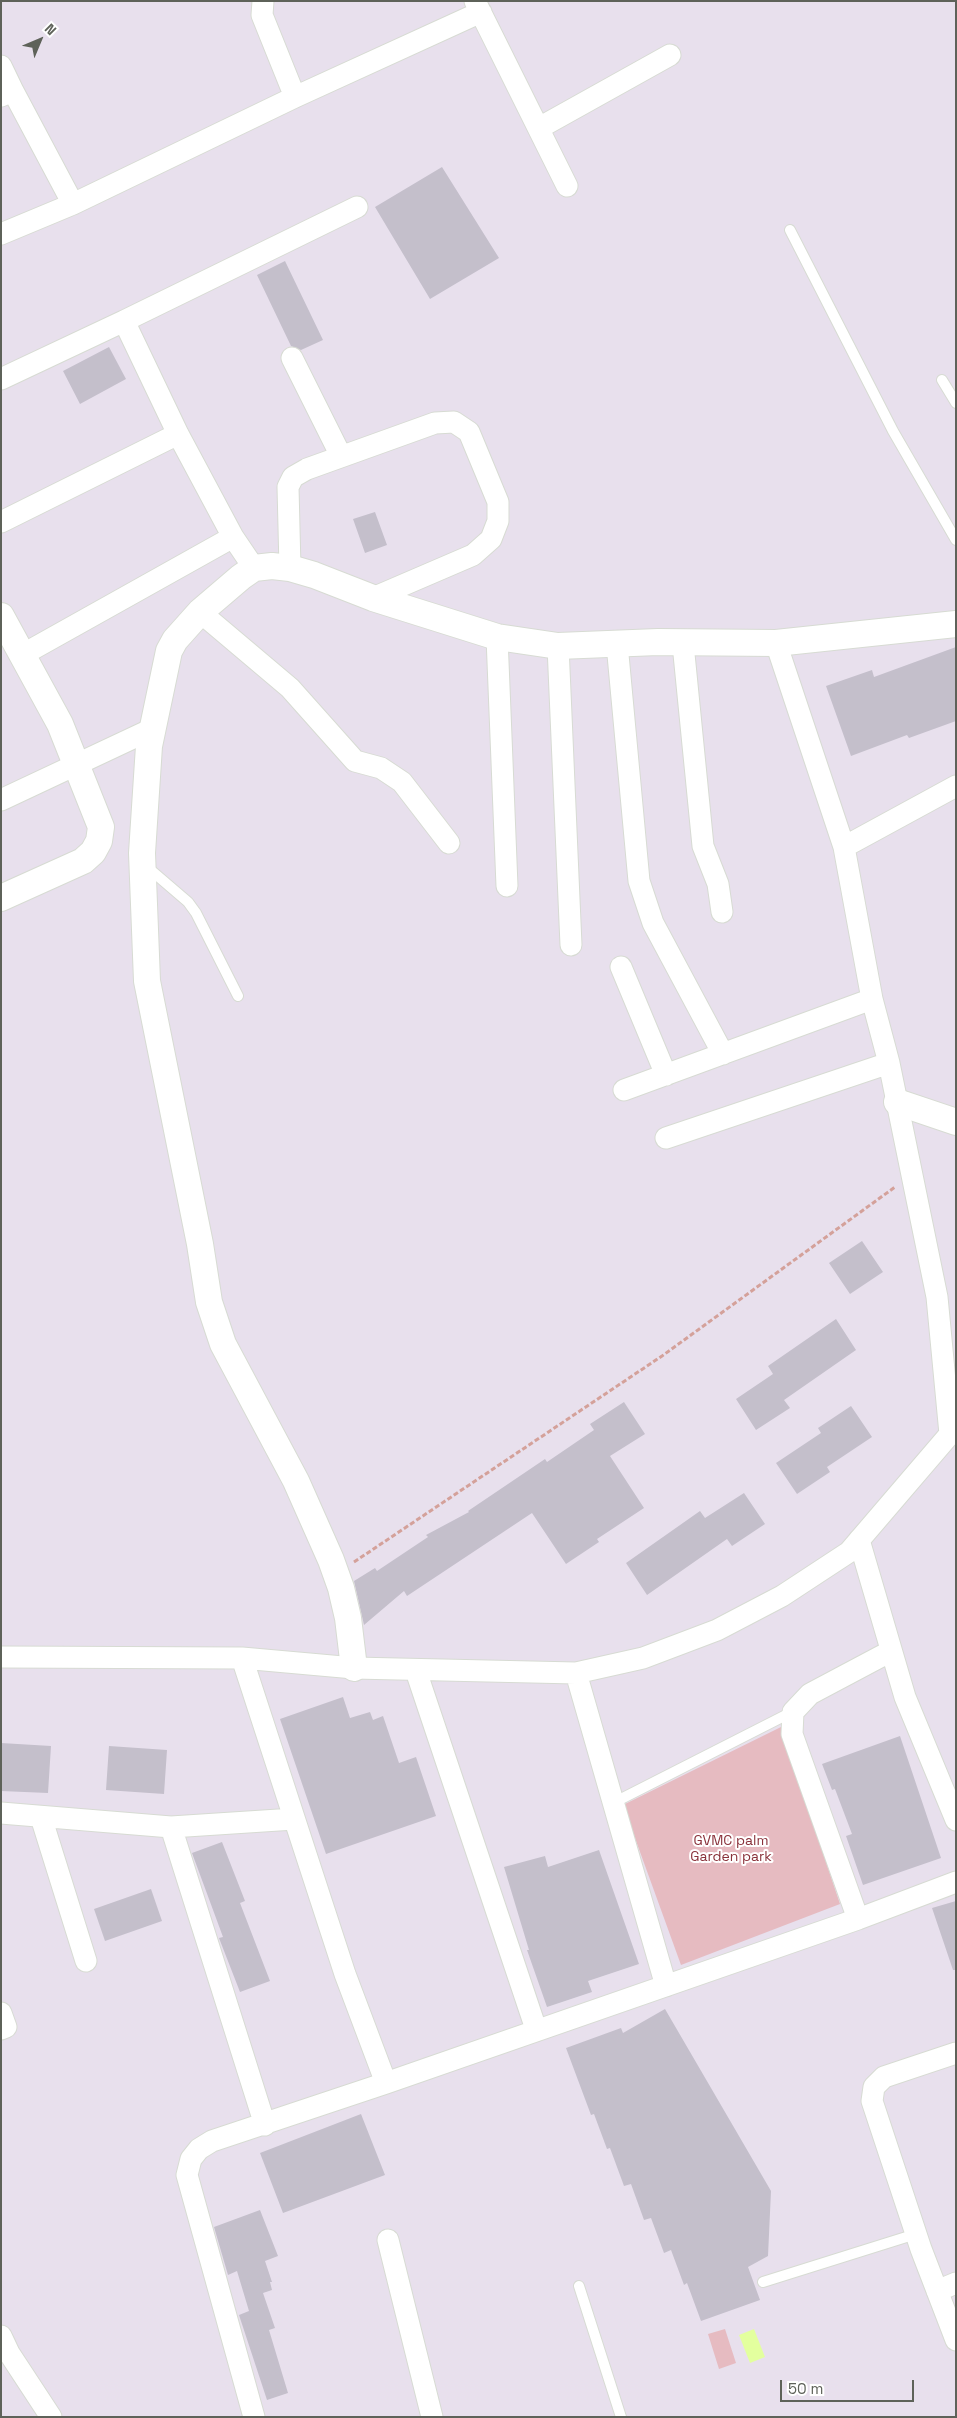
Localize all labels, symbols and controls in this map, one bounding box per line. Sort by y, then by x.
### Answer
north arrow [15,15,65,65]
text: N [41,20,60,39]
park label: GVMC palm Garden park [690,1833,772,1865]
scale bar [782,2370,916,2402]
text: 50 m [788,2379,823,2398]

